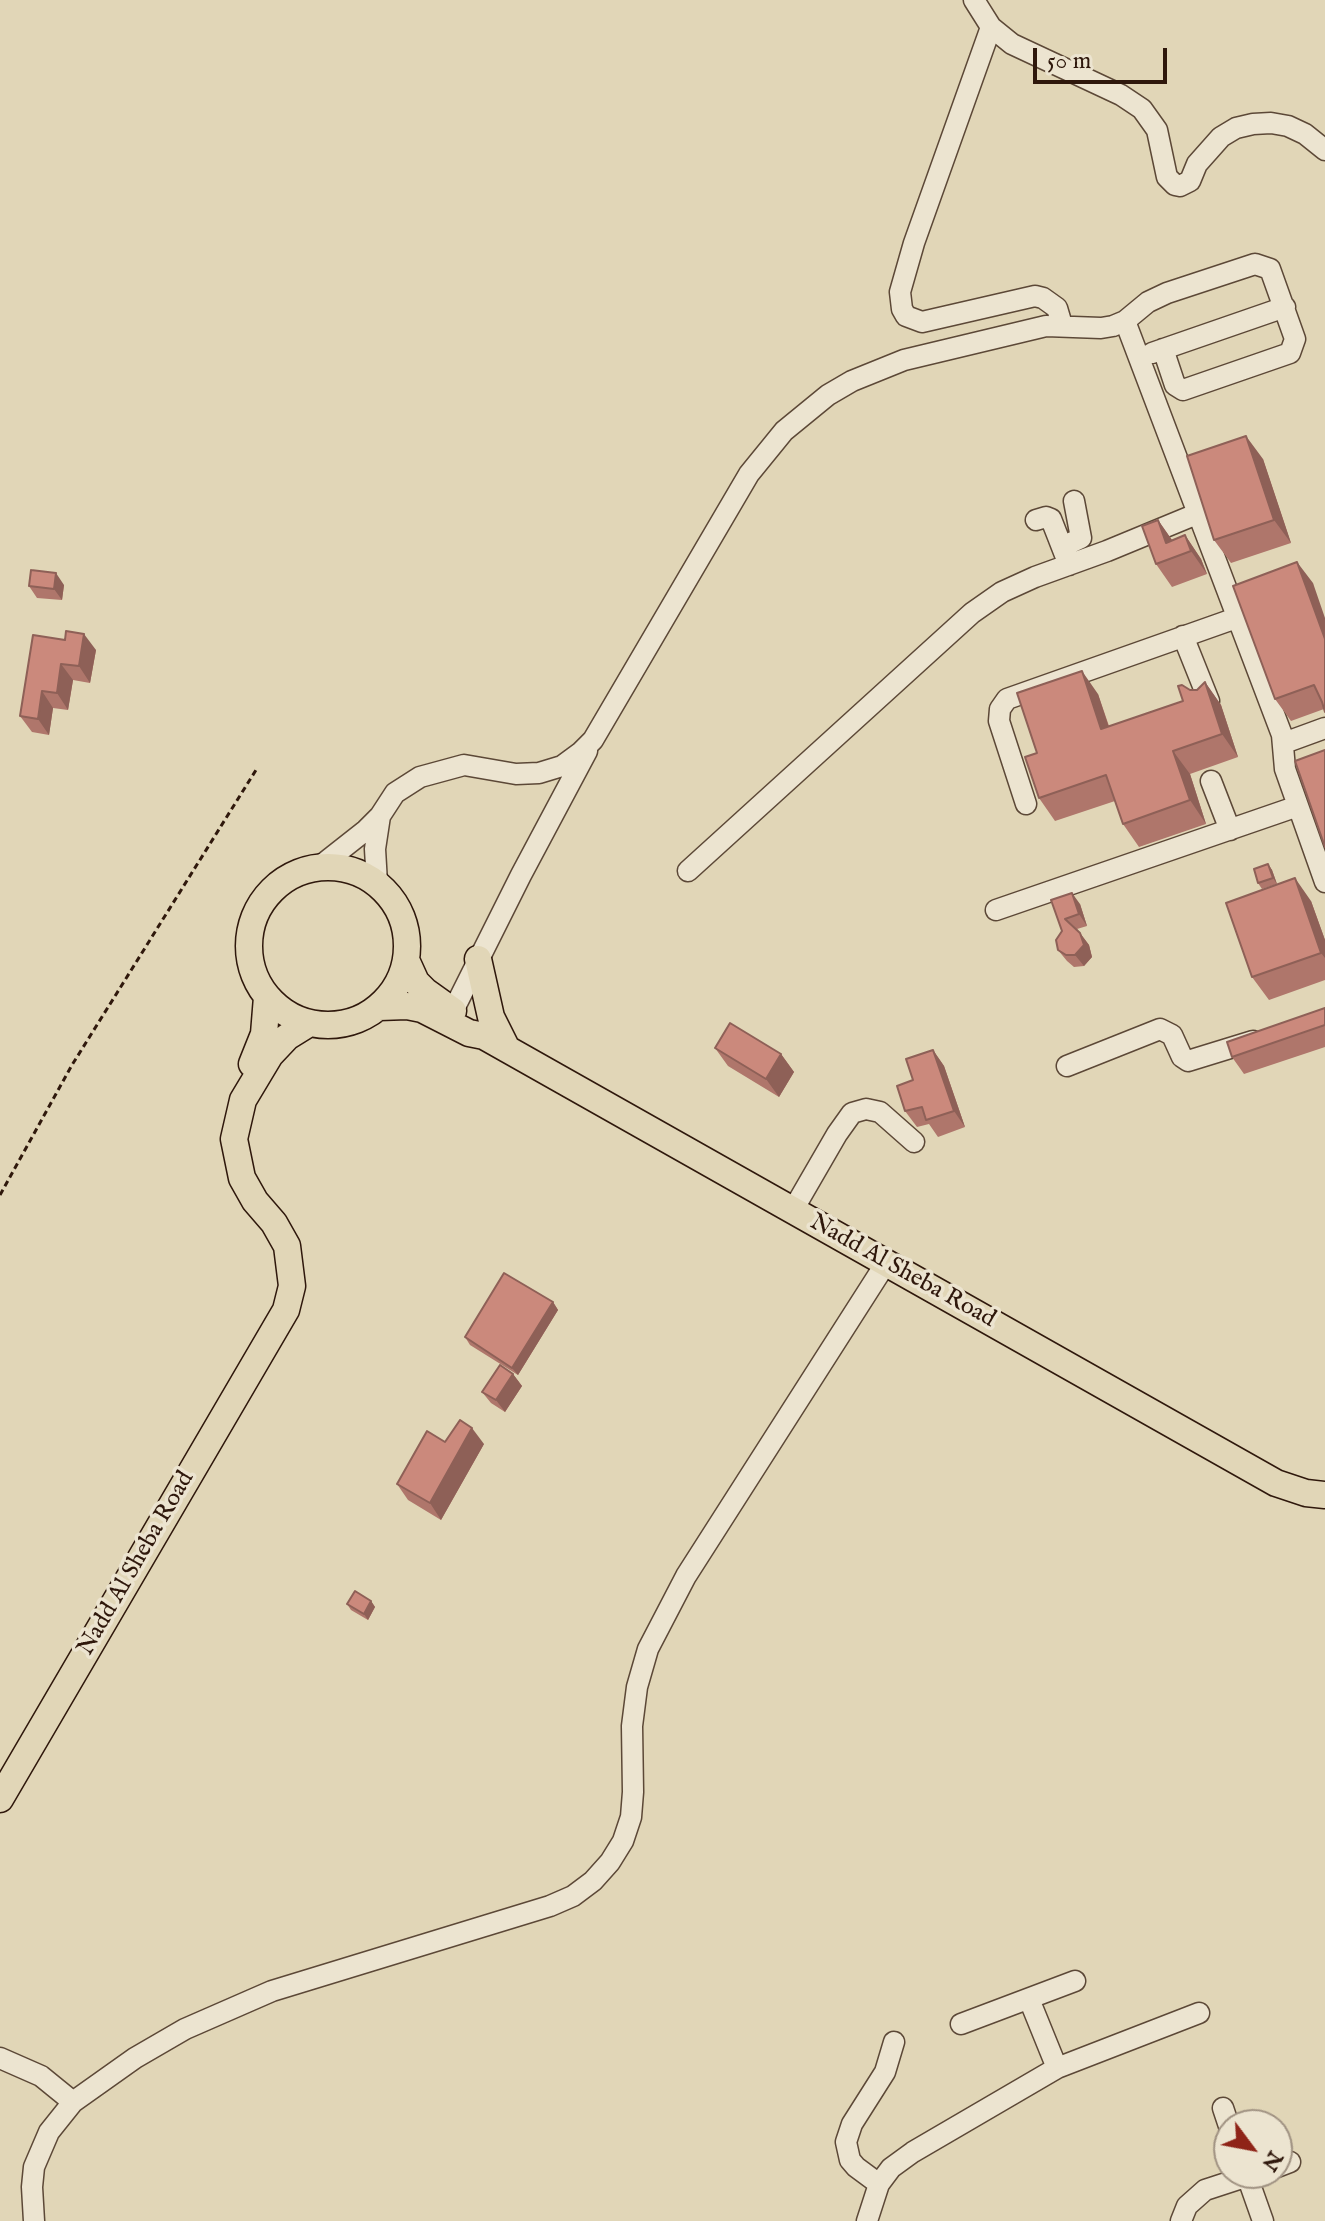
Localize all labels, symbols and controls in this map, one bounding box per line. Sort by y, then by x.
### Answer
scale bar [1037,32,1171,82]
text: 50 m [1047,46,1091,77]
street label: Nadd Al Sheba Road [804,1209,1000,1335]
street label: Nadd Al Sheba Road [73,1467,201,1661]
north arrow [1213,2109,1293,2189]
text: N [1255,2145,1289,2176]

